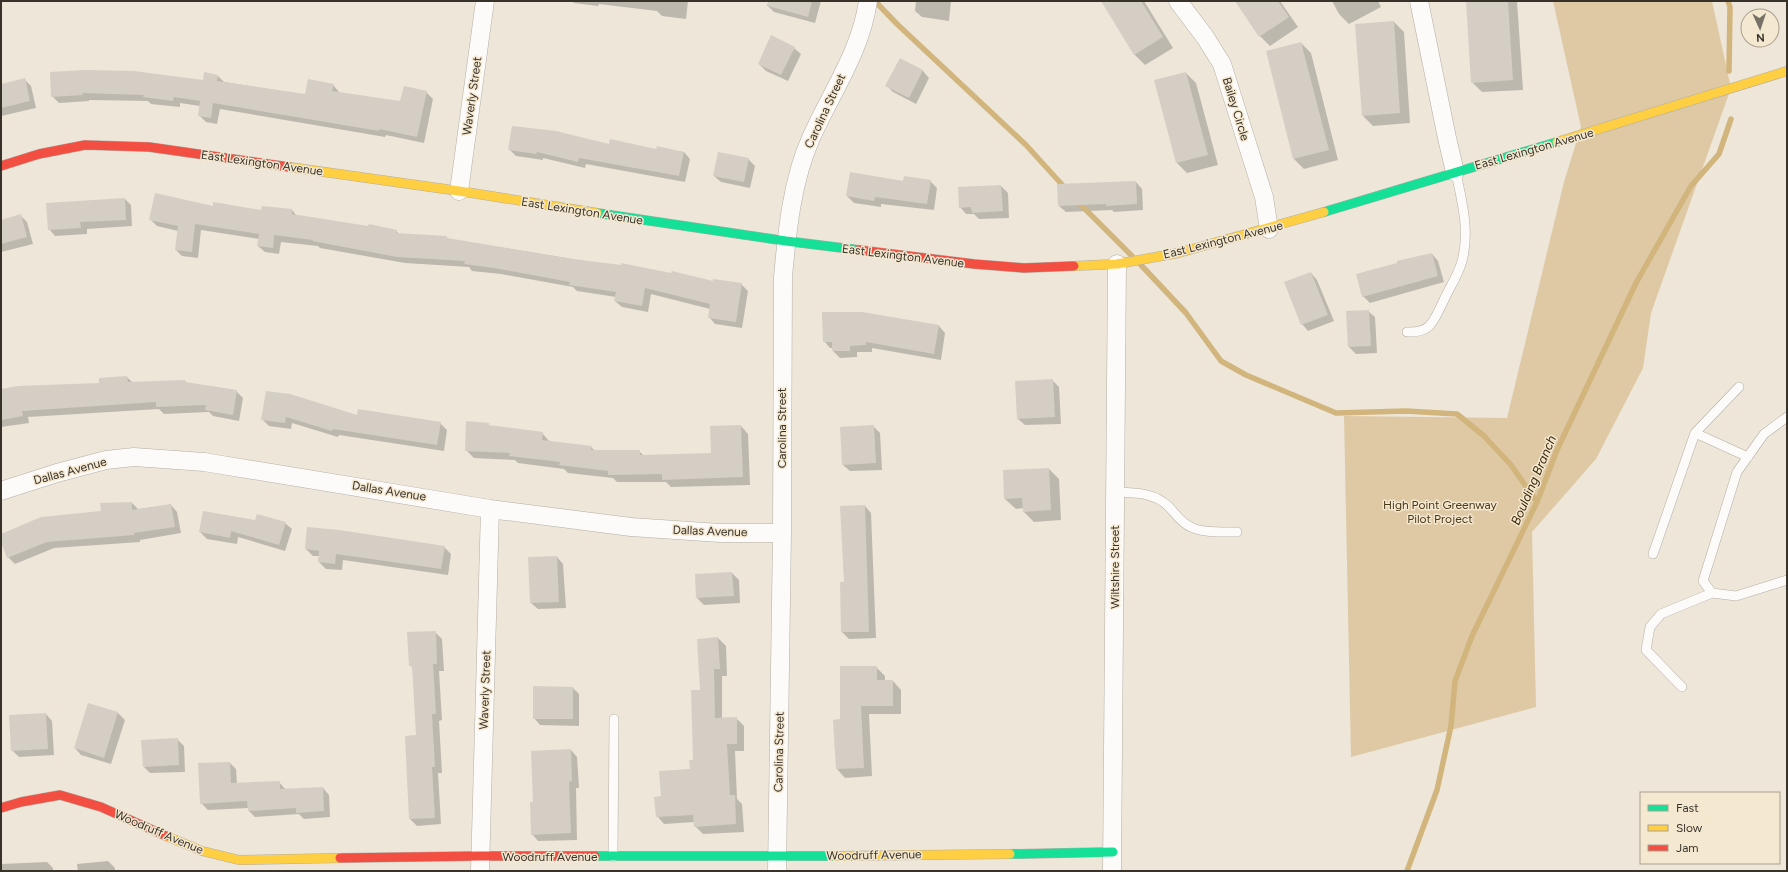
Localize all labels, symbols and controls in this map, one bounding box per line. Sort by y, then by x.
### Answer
north arrow [1740,8,1780,48]
text: N [1756,31,1765,44]
street label: Waverly Street [460,55,485,136]
street label: Carolina Street [802,71,849,150]
street label: Bailey Circle [1220,76,1252,143]
street label: East Lexington Avenue [1473,125,1595,173]
street label: East Lexington Avenue [200,148,324,179]
street label: East Lexington Avenue [520,194,644,228]
street label: East Lexington Avenue [1162,218,1285,262]
street label: East Lexington Avenue [841,242,965,270]
street label: Carolina Street [775,387,789,468]
water label: Boulding Branch [1508,433,1559,527]
street label: Dallas Avenue [32,454,108,487]
street label: Dallas Avenue [351,478,428,504]
park label: High Point Greenway Pilot Project [1383,498,1498,526]
street label: Dallas Avenue [672,523,748,539]
street label: Wiltshire Street [1108,525,1122,609]
street label: Waverly Street [477,650,493,730]
street label: Carolina Street [771,711,787,792]
legend [1640,792,1780,864]
text: Fast [1676,801,1699,815]
street label: Woodruff Avenue [112,807,206,857]
text: Slow [1676,821,1703,835]
text: Jam [1676,841,1699,855]
street label: Woodruff Avenue [826,847,922,863]
street label: Woodruff Avenue [502,850,598,864]

